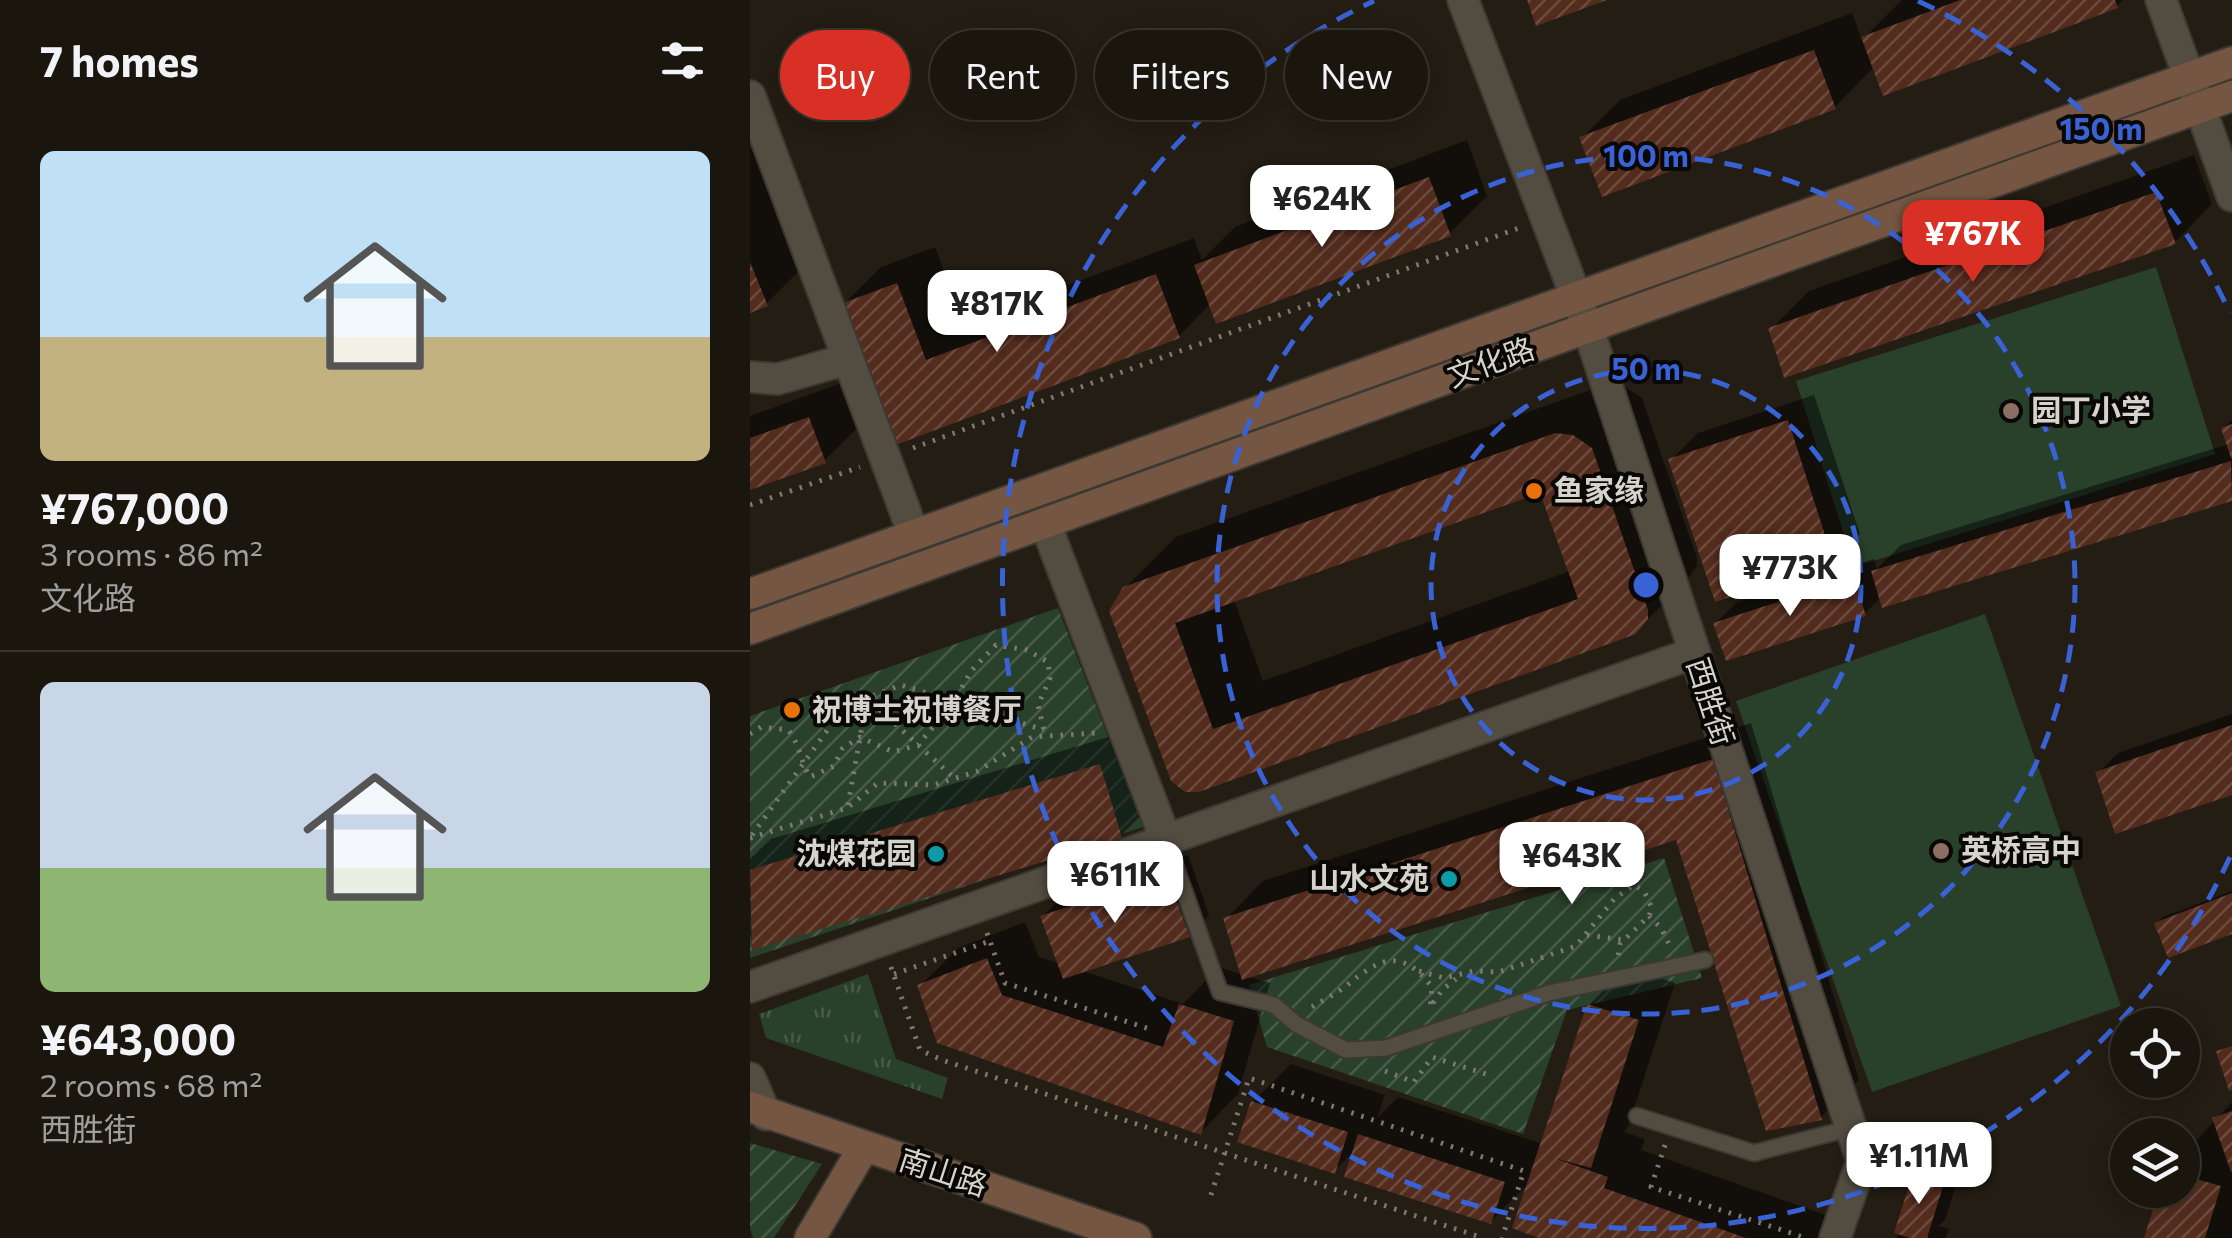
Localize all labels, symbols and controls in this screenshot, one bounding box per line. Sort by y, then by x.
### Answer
chip: Buy [780,30,910,120]
chip: Rent [930,30,1075,120]
chip: Filters [1095,30,1265,120]
chip: New [1285,30,1428,120]
icon: filters [655,33,710,88]
text: 7 homes [40,34,199,86]
text: 150 m [2060,109,2142,146]
text: 100 m [1603,136,1689,173]
pin: ¥624K [1252,165,1392,250]
text: ¥624K [1272,177,1372,217]
pin: ¥767K [1903,200,2043,285]
text: ¥767K [1924,212,2022,252]
icon: home [285,216,465,396]
pin: ¥817K [927,270,1067,355]
text: ¥817K [950,282,1044,322]
street label: 文化路 [1442,328,1539,393]
text: 50 m [1611,349,1681,386]
place label: 园丁小学 [2031,390,2151,427]
marker: 园丁小学 [2000,400,2022,422]
place label: 鱼家缘 [1554,470,1644,507]
marker: 鱼家缘 [1523,480,1545,502]
text: ¥767,000 [40,481,229,533]
text: 3 rooms · 86 m² [40,533,263,573]
pin: ¥773K [1720,534,1860,619]
text: ¥773K [1742,546,1838,586]
centre of rings [1628,567,1664,603]
text: 文化路 [40,577,136,617]
street label: 西胜街 [1681,653,1744,750]
place label: 祝博士祝博餐厅 [812,689,1022,726]
marker: 祝博士祝博餐厅 [781,699,803,721]
icon: home [285,747,465,927]
pin: ¥643K [1502,822,1642,907]
place label: 英桥高中 [1961,830,2081,867]
place label: 沈煤花园 [796,833,916,870]
text: ¥643K [1522,834,1622,874]
marker: 英桥高中 [1930,840,1952,862]
pin: ¥611K [1045,841,1185,926]
marker: 沈煤花园 [925,843,947,865]
text: ¥611K [1069,853,1161,893]
place label: 山水文苑 [1309,858,1429,895]
marker: 山水文苑 [1438,868,1460,890]
map controls [2110,1008,2200,1208]
button: locate [2110,1008,2200,1098]
text: ¥643,000 [40,1012,236,1064]
text: 2 rooms · 68 m² [40,1064,262,1104]
text: 西胜街 [40,1108,136,1148]
button: layers [2110,1118,2200,1208]
pin: ¥1.11M [1838,1122,2000,1207]
text: ¥1.11M [1869,1134,1969,1174]
street label: 南山路 [895,1139,992,1202]

